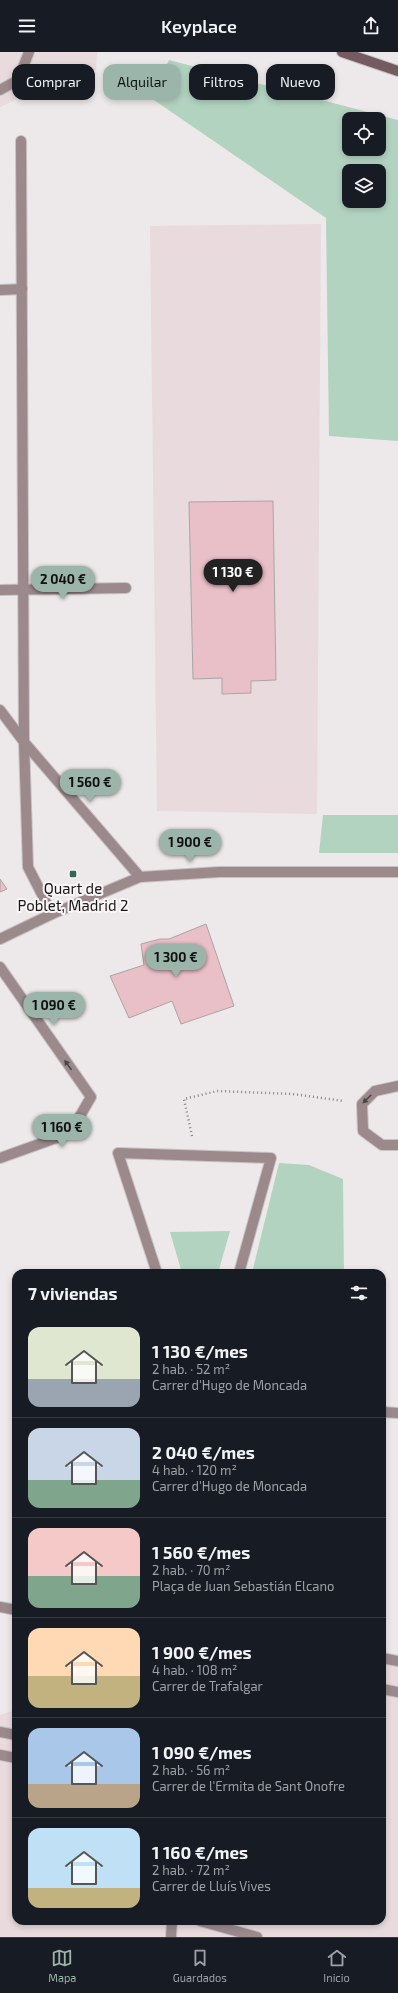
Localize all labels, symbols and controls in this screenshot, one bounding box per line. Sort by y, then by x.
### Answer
icon: menu [16,15,38,37]
text: Keyplace [161,15,237,37]
icon: share [360,15,382,37]
chip: Comprar [12,64,95,100]
chip: Alquilar [103,64,181,100]
chip: Filtros [189,64,258,100]
chip: Nuevo [266,64,335,100]
map controls [342,112,386,208]
button: locate [342,112,386,156]
button: layers [342,164,386,208]
pin: 1 130 € [196,559,270,593]
text: 1 130 € [213,564,253,580]
pin: 2 040 € [26,566,100,600]
text: 2 040 € [40,571,86,587]
pin: 1 560 € [53,769,127,803]
text: 1 560 € [69,774,111,790]
pin: 1 900 € [153,829,227,863]
text: 1 900 € [168,834,212,850]
marker: Quart de Poblet, Madrid 2 [68,869,78,879]
place label: Quart de Poblet, Madrid 2 [18,879,128,914]
pin: 1 300 € [139,944,213,978]
text: 1 300 € [154,949,198,965]
pin: 1 090 € [17,992,91,1026]
text: 1 090 € [32,997,76,1013]
one-way arrow [64,1060,72,1071]
one-way arrow [362,1094,372,1104]
pin: 1 160 € [25,1114,99,1148]
text: 1 160 € [41,1119,83,1135]
icon: filters [348,1282,370,1304]
text: 7 viviendas [28,1283,118,1303]
text: 1 130 €/mes [152,1341,248,1361]
icon: home [60,1343,108,1391]
text: 2 hab. · 52 m² [152,1361,230,1377]
text: Carrer d'Hugo de Moncada [152,1377,307,1393]
text: 2 040 €/mes [152,1442,255,1462]
icon: home [60,1444,108,1492]
text: 4 hab. · 120 m² [152,1462,237,1478]
text: Carrer d'Hugo de Moncada [152,1478,307,1494]
text: 1 560 €/mes [152,1542,250,1562]
icon: home [60,1544,108,1592]
text: 2 hab. · 70 m² [152,1562,230,1578]
text: Plaça de Juan Sebastián Elcano [152,1578,334,1594]
text: 1 900 €/mes [152,1642,252,1662]
icon: home [60,1644,108,1692]
text: 4 hab. · 108 m² [152,1662,237,1678]
text: Carrer de Trafalgar [152,1678,263,1694]
text: 1 090 €/mes [152,1742,252,1762]
icon: home [60,1744,108,1792]
text: 2 hab. · 56 m² [152,1762,230,1778]
text: Carrer de l'Ermita de Sant Onofre [152,1778,345,1794]
text: 1 160 €/mes [152,1842,248,1862]
icon: home [60,1844,108,1892]
text: 2 hab. · 72 m² [152,1862,230,1878]
text: Carrer de Lluís Vives [152,1878,271,1894]
tab: Mapa [48,1947,76,1984]
tab: Guardados [173,1947,227,1984]
tab: Inicio [323,1947,350,1984]

